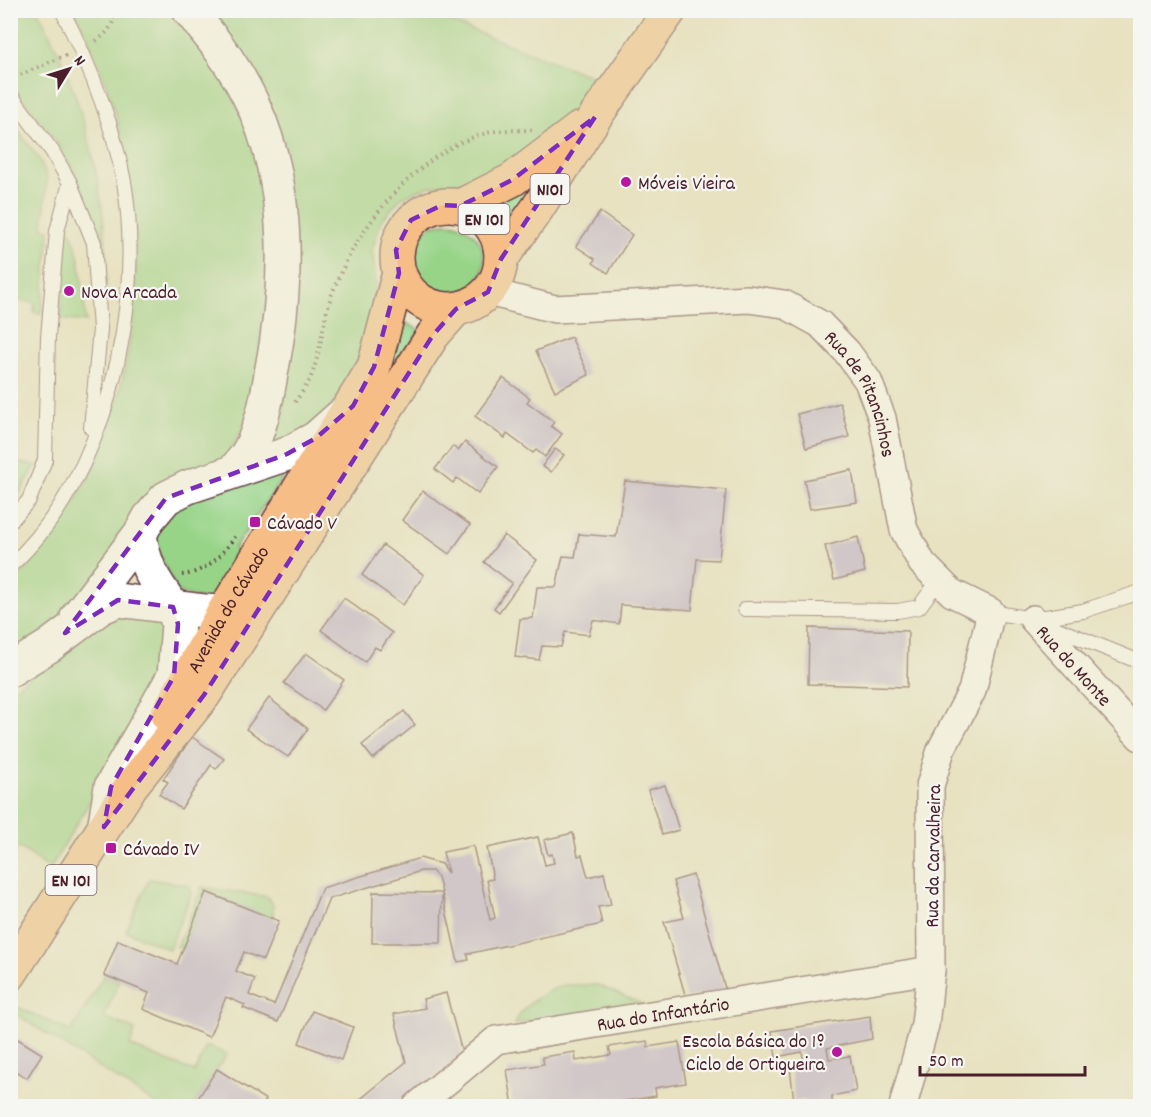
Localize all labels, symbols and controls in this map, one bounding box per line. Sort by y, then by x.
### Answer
north arrow [39,39,99,99]
text: N [67,51,90,72]
place label: Móveis Vieira [638,171,736,199]
road number: N101 [530,174,570,204]
marker: Móveis Vieira [619,175,633,189]
road number: EN 101 [458,204,510,234]
place label: Nova Arcada [81,280,177,308]
marker: Nova Arcada [62,284,76,298]
street label: Rua de Pitancinhos [816,325,900,460]
place label: Cávado V [267,511,337,539]
marker: Cávado V [248,515,262,529]
street label: Avenida do Cávado [182,541,278,679]
street label: Rua do Monte [1028,620,1117,714]
street label: Rua da Carvalheira [920,784,950,928]
place label: Cávado IV [123,837,200,865]
marker: Cávado IV [104,841,118,855]
road number: EN 101 [46,865,97,895]
street label: Rua do Infantário [595,992,732,1041]
place label: Escola Básica do 1º Ciclo de Ortigueira [682,1029,826,1080]
scale bar [920,1039,1085,1077]
marker: Escola Básica do 1º Ciclo de Ortigueira [830,1045,844,1059]
text: 50 m [929,1050,964,1075]

